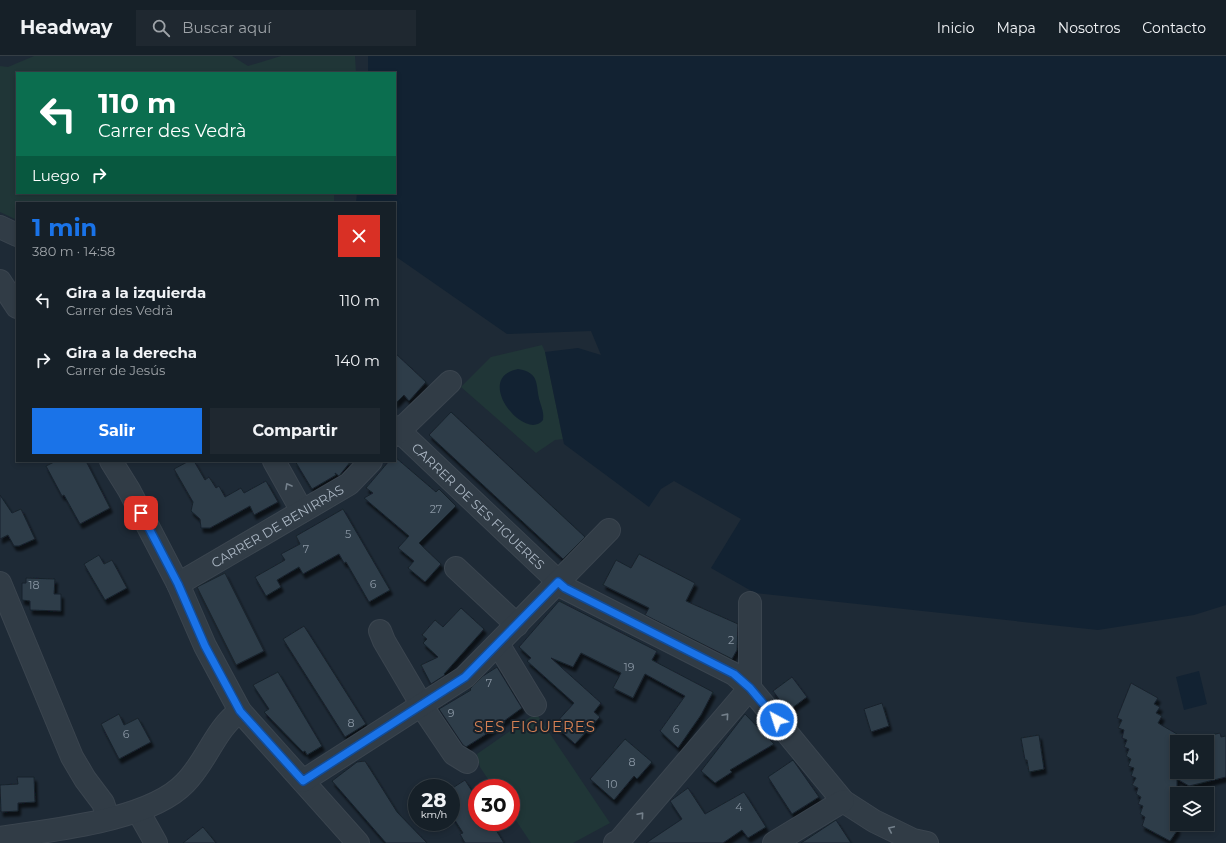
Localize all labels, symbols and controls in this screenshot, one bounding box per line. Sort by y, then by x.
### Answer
search box [136,10,416,46]
text: Headway [20,16,112,39]
icon: search [150,17,172,39]
text: Buscar aquí [182,18,271,37]
text: Inicio [937,19,974,37]
text: Mapa [996,19,1036,37]
text: Nosotros [1058,19,1120,37]
text: Contacto [1142,19,1206,37]
text: 110 m [98,86,176,120]
icon: left [32,88,84,140]
text: Carrer des Vedrà [98,120,246,142]
icon: right [88,164,110,186]
text: Luego [32,166,80,185]
text: 1 min [32,213,97,242]
button: close [338,215,380,257]
text: 380 m · 14:58 [32,243,115,259]
text: Gira a la izquierda [66,283,206,302]
icon: left [32,289,54,311]
text: 110 m [339,291,380,310]
text: Carrer des Vedrà [66,302,173,318]
text: Gira a la derecha [66,343,197,362]
icon: right [32,349,54,371]
text: 140 m [335,351,380,370]
text: Carrer de Jesús [66,362,165,378]
button: Salir [32,408,202,454]
button: Compartir [210,408,380,454]
street label: CARRER DE SES FIGUERES [409,439,548,573]
street label: CARRER DE BENIRRÀS [208,481,346,571]
one-way arrow [285,483,292,490]
pin [124,496,158,530]
icon: arrive [130,502,152,524]
house number: 27 [430,502,442,516]
house number: 5 [345,527,351,541]
house number: 7 [303,542,309,556]
house number: 6 [370,577,377,591]
house number: 18 [29,578,40,592]
house number: 2 [728,633,734,647]
house number: 19 [624,660,635,674]
house number: 7 [486,676,492,690]
position arrow [756,699,798,741]
house number: 9 [448,706,455,720]
one-way arrow [721,713,728,721]
house number: 8 [347,716,355,730]
district label: SES FIGUERES [474,717,596,736]
house number: 6 [673,722,680,736]
house number: 6 [123,727,130,741]
map controls [1170,735,1214,831]
button: sound [1170,735,1214,779]
house number: 8 [628,755,636,769]
house number: 10 [606,777,618,791]
speed limit sign: 30 [468,779,520,831]
button: layers [1170,787,1214,831]
text: 28 [422,788,447,812]
house number: 4 [735,800,743,814]
text: km/h [421,808,447,821]
one-way arrow [637,812,644,820]
one-way arrow [887,826,895,834]

